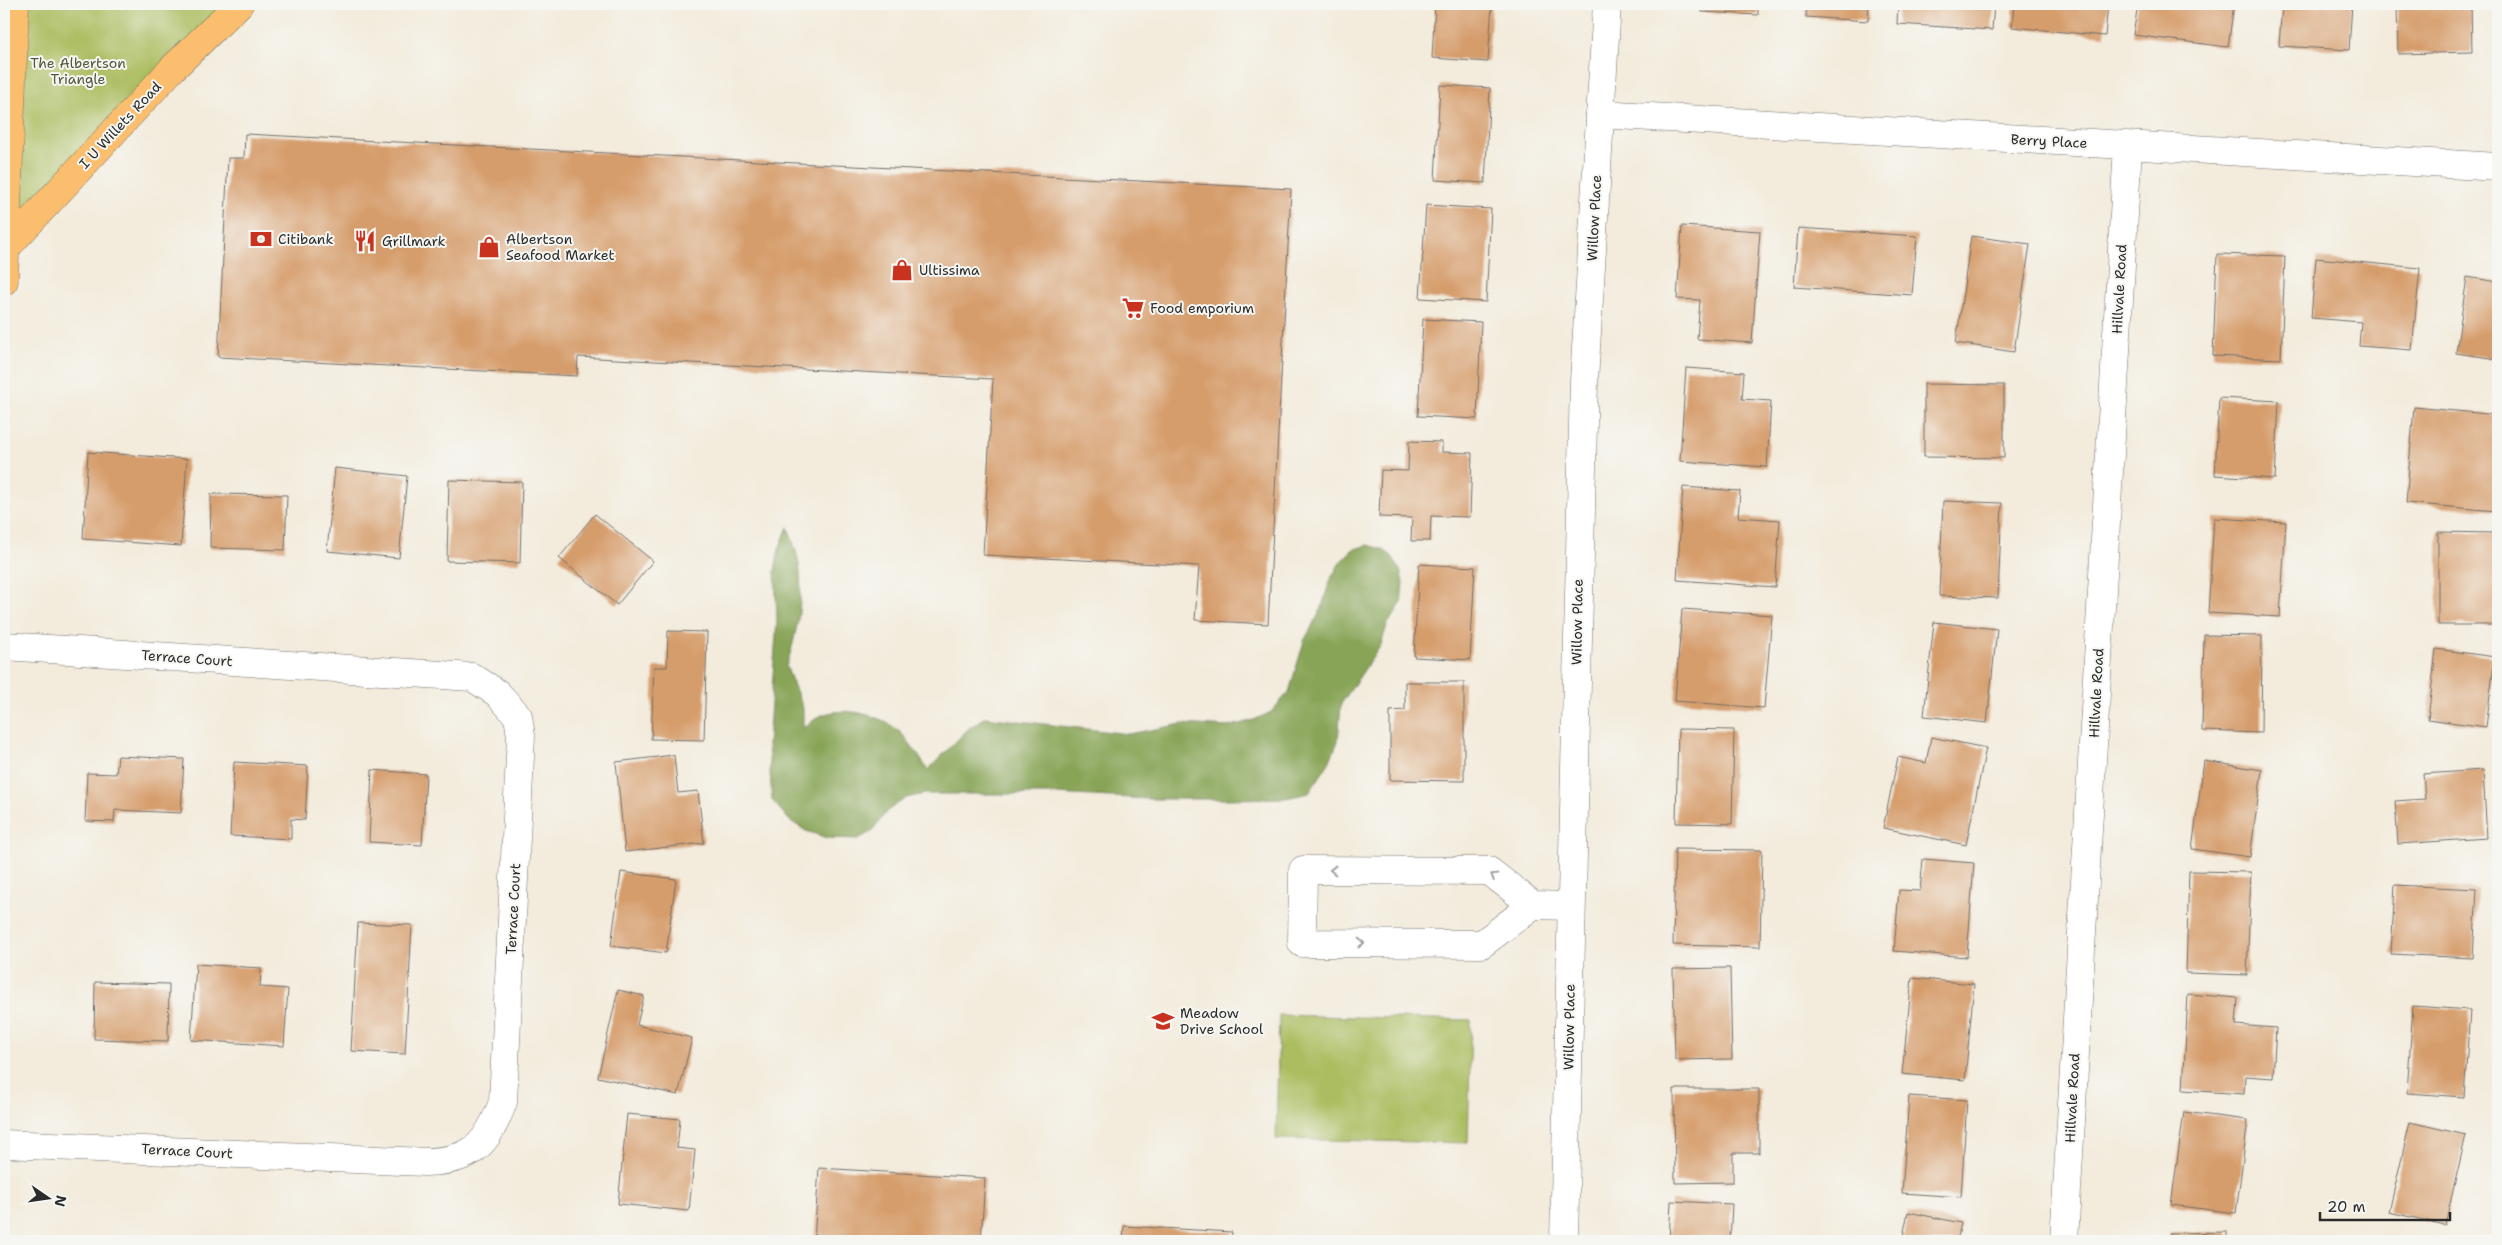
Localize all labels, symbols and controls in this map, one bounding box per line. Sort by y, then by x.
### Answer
park label: The Albertson Triangle [30,54,126,88]
street label: I U Willets Road [75,77,165,172]
street label: Berry Place [2010,130,2088,152]
street label: Willow Place [1583,174,1605,262]
bank icon: Citibank [248,226,274,252]
restaurant icon: Grillmark [352,228,378,254]
place label: Citibank [278,230,333,248]
place label: Albertson Seafood Market [506,230,615,264]
place label: Grillmark [382,232,446,250]
shop icon: Albertson Seafood Market [476,234,502,260]
street label: Hillvale Road [2108,244,2130,334]
shop icon: Ultissima [889,257,915,283]
place label: Ultissima [919,261,980,279]
supermarket icon: Food emporium [1120,295,1146,321]
place label: Food emporium [1150,299,1254,317]
street label: Willow Place [1567,579,1587,665]
street label: Terrace Court [141,646,233,670]
street label: Hillvale Road [2085,648,2107,738]
street label: Terrace Court [502,863,524,955]
one-way arrow [1329,865,1336,875]
one-way arrow [1490,872,1499,882]
one-way arrow [1358,938,1366,948]
street label: Willow Place [1559,984,1579,1070]
place label: Meadow Drive School [1180,1004,1264,1038]
school or university icon: Meadow Drive School [1150,1008,1176,1034]
street label: Hillvale Road [2061,1053,2083,1143]
street label: Terrace Court [141,1140,233,1162]
north arrow [22,1172,72,1222]
scale bar [2320,1190,2450,1222]
text: N [51,1193,71,1208]
text: 20 m [2327,1197,2366,1217]

